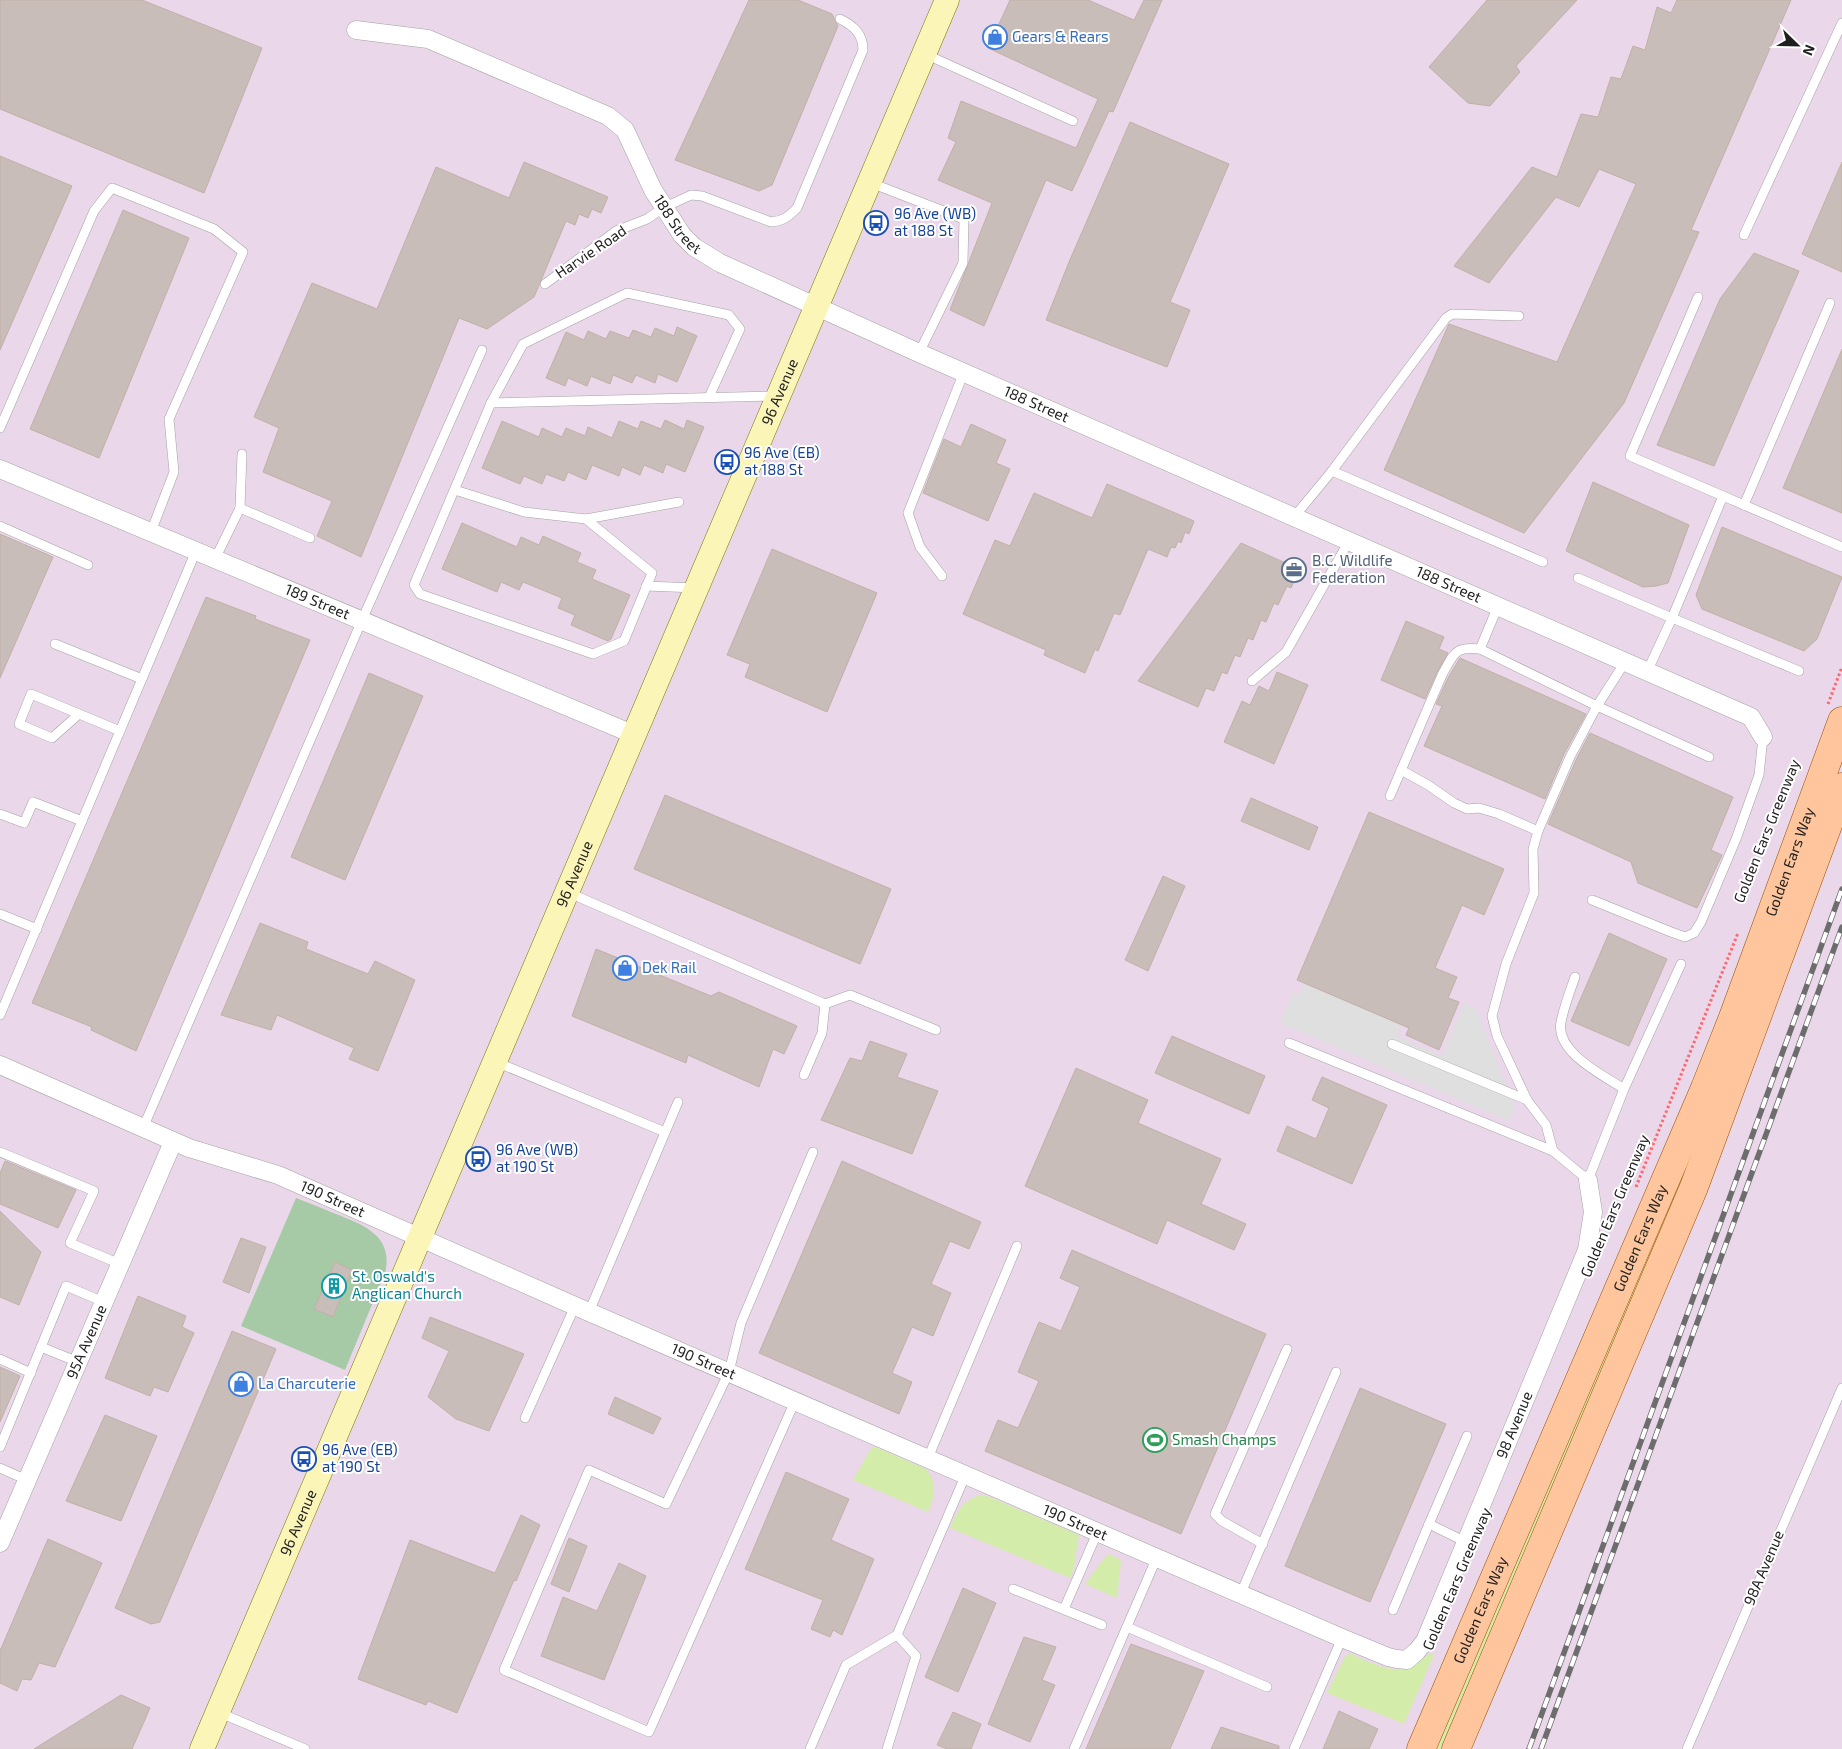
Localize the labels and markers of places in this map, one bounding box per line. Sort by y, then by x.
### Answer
shop icon: Gears & Rears [982,24,1008,50]
place label: Gears & Rears [1012,27,1109,45]
place label: 96 Ave (WB) at 188 St [894,204,976,239]
bus stop icon: 96 Ave (WB) at 188 St [863,210,889,236]
place label: 96 Ave (EB) at 188 St [744,443,820,478]
bus stop icon: 96 Ave (EB) at 188 St [714,449,740,475]
place label: B.C. Wildlife Federation [1312,551,1393,586]
office icon: B.C. Wildlife Federation [1281,557,1307,583]
shop icon: Dek Rail [612,955,638,981]
place label: Dek Rail [642,958,697,976]
place label: 96 Ave (WB) at 190 St [496,1140,578,1175]
bus stop icon: 96 Ave (WB) at 190 St [465,1146,491,1172]
place label: St. Oswald's Anglican Church [352,1267,462,1302]
building icon: St. Oswald's Anglican Church [321,1273,347,1299]
shop icon: La Charcuterie [228,1371,254,1397]
place label: La Charcuterie [258,1374,356,1392]
sports icon: Smash Champs [1142,1427,1168,1453]
place label: Smash Champs [1172,1430,1276,1448]
place label: 96 Ave (EB) at 190 St [322,1440,398,1475]
bus stop icon: 96 Ave (EB) at 190 St [291,1446,317,1472]

